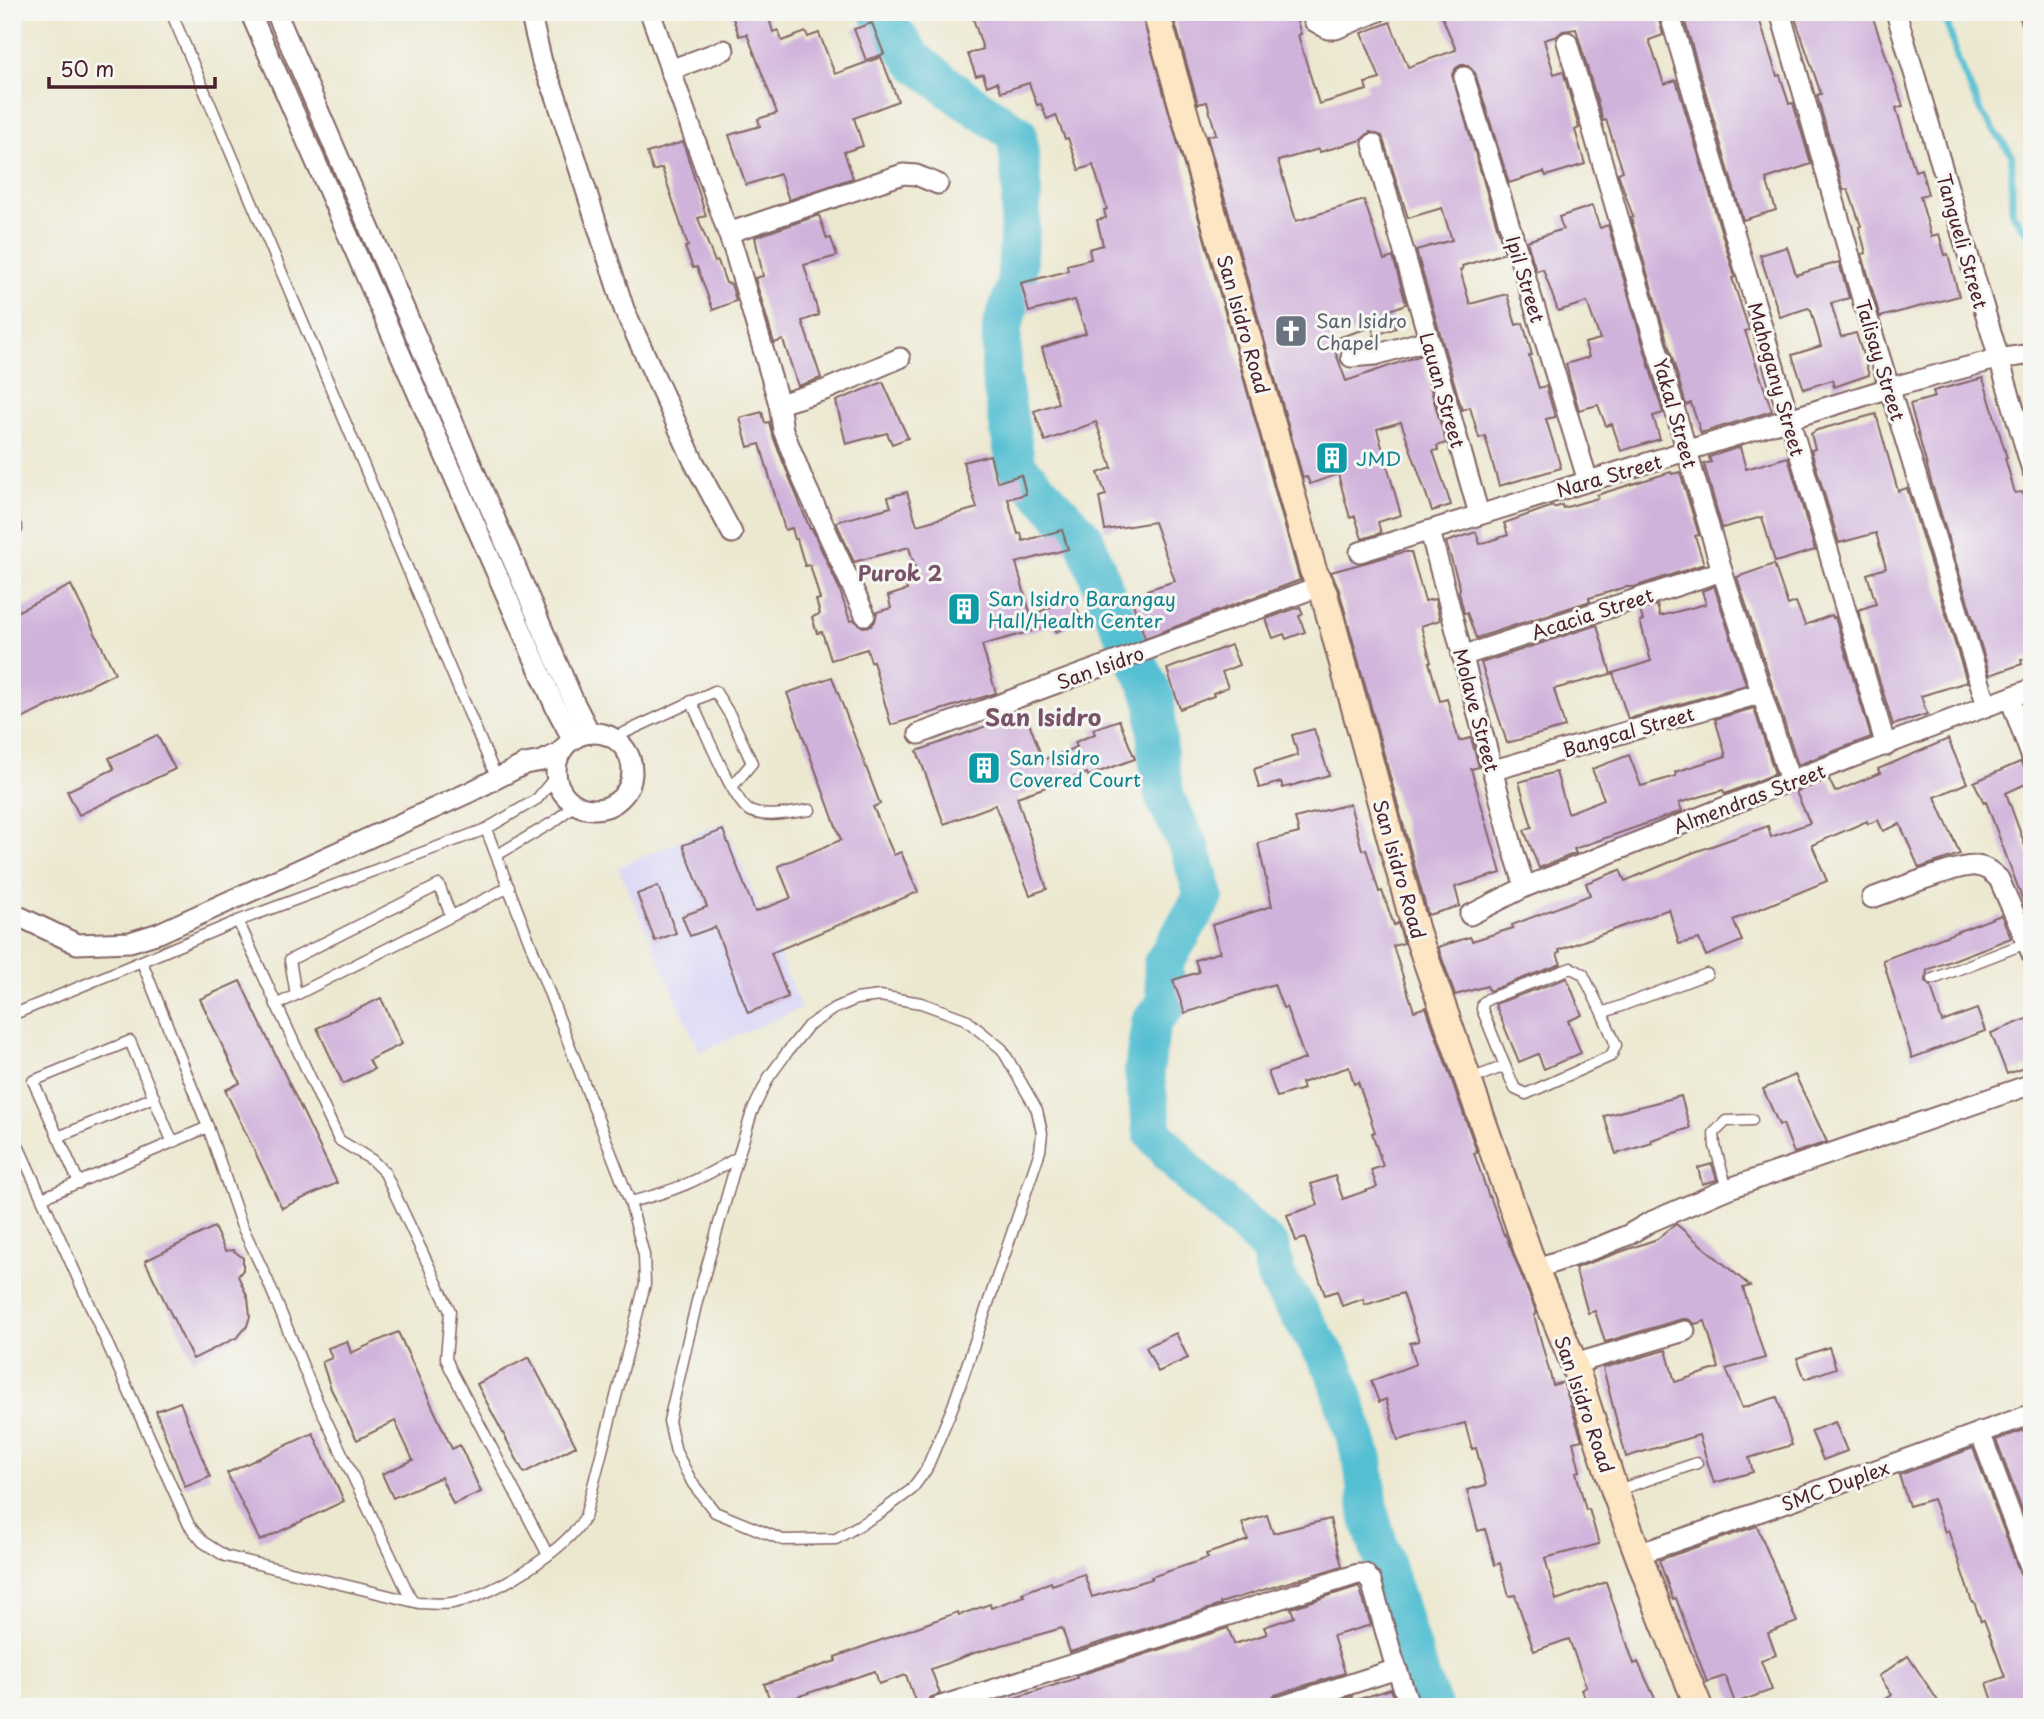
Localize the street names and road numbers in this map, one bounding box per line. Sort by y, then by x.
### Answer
street label: Tangueli Street [1930,170,1996,312]
street label: Ipil Street [1500,232,1553,326]
street label: San Isidro Road [1211,251,1277,397]
street label: Talisay Street [1849,296,1913,424]
street label: Mahogany Street [1742,299,1812,459]
street label: Lauan Street [1413,329,1473,451]
street label: Yakal Street [1647,355,1705,471]
street label: Nara Street [1553,447,1665,503]
street label: Acacia Street [1527,580,1657,646]
street label: San Isidro [1052,638,1148,696]
street label: Molave Street [1447,645,1507,775]
street label: Bangcal Street [1559,699,1697,763]
street label: Almendras Street [1669,756,1829,840]
street label: San Isidro Road [1367,796,1433,942]
street label: San Isidro Road [1548,1332,1622,1476]
street label: SMC Duplex [1777,1453,1893,1517]

